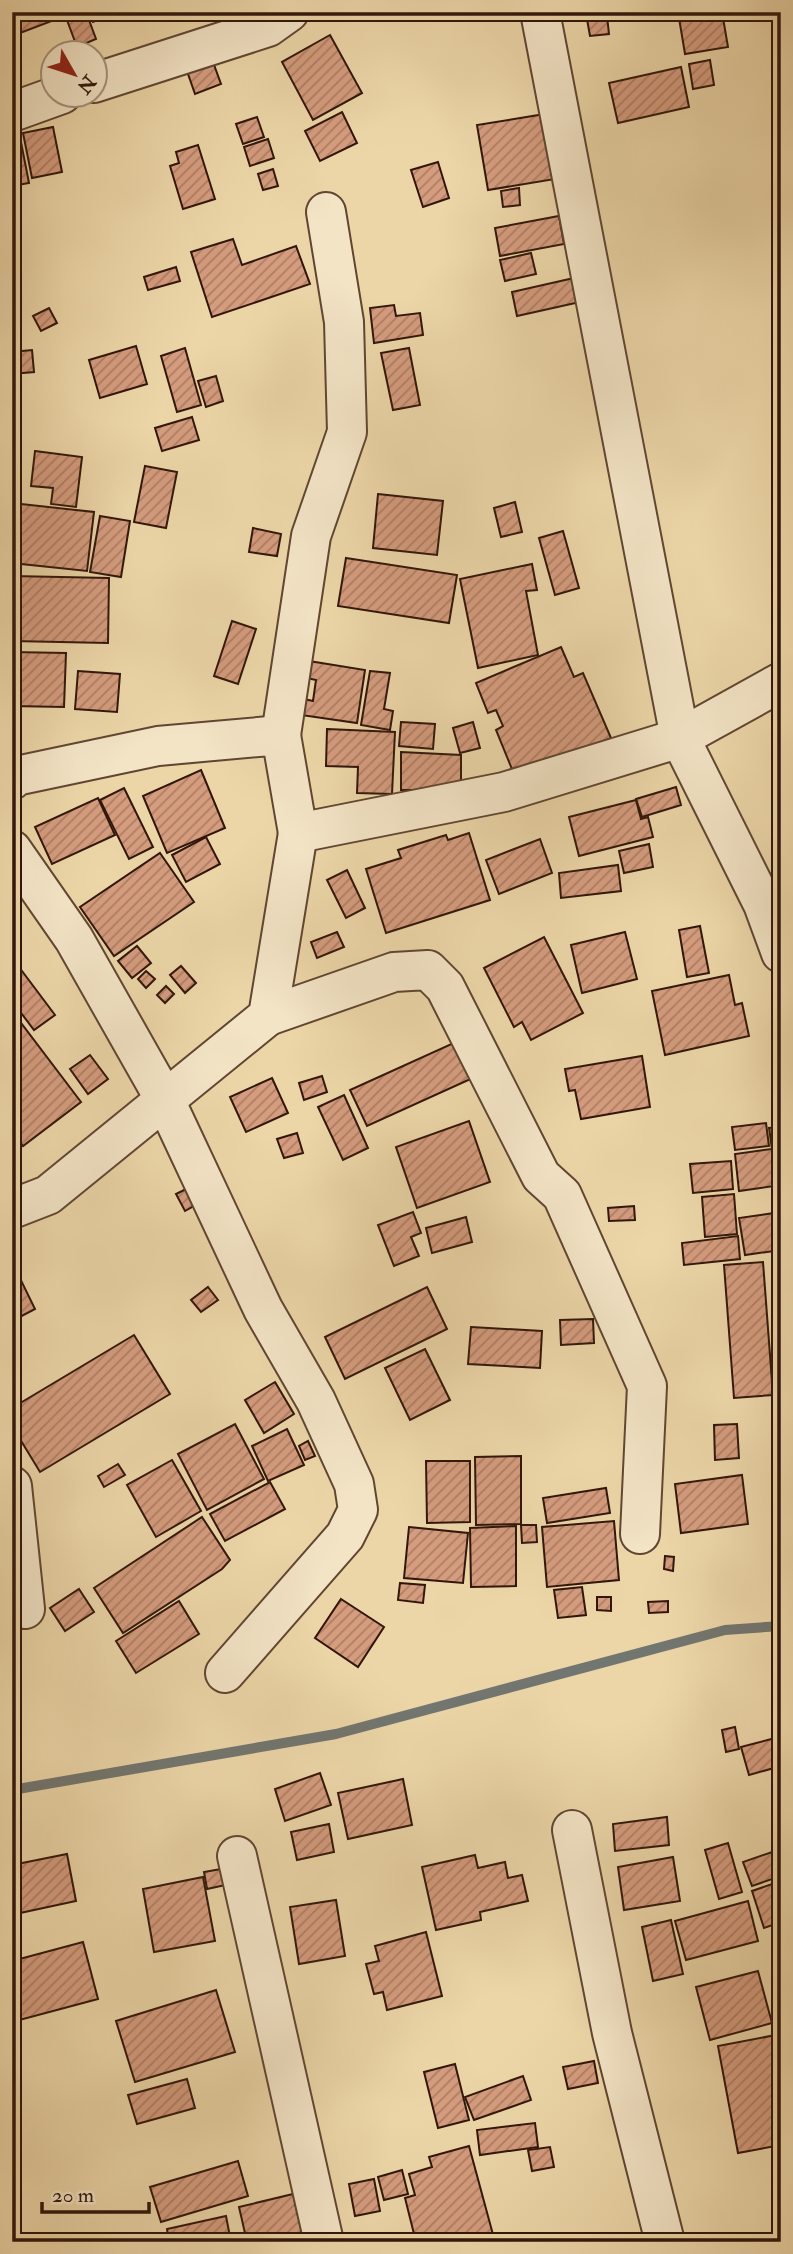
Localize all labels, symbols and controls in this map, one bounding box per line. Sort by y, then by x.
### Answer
north arrow [38,38,108,108]
text: N [71,69,102,99]
scale bar [42,2170,149,2214]
text: 20 m [52,2182,94,2209]

